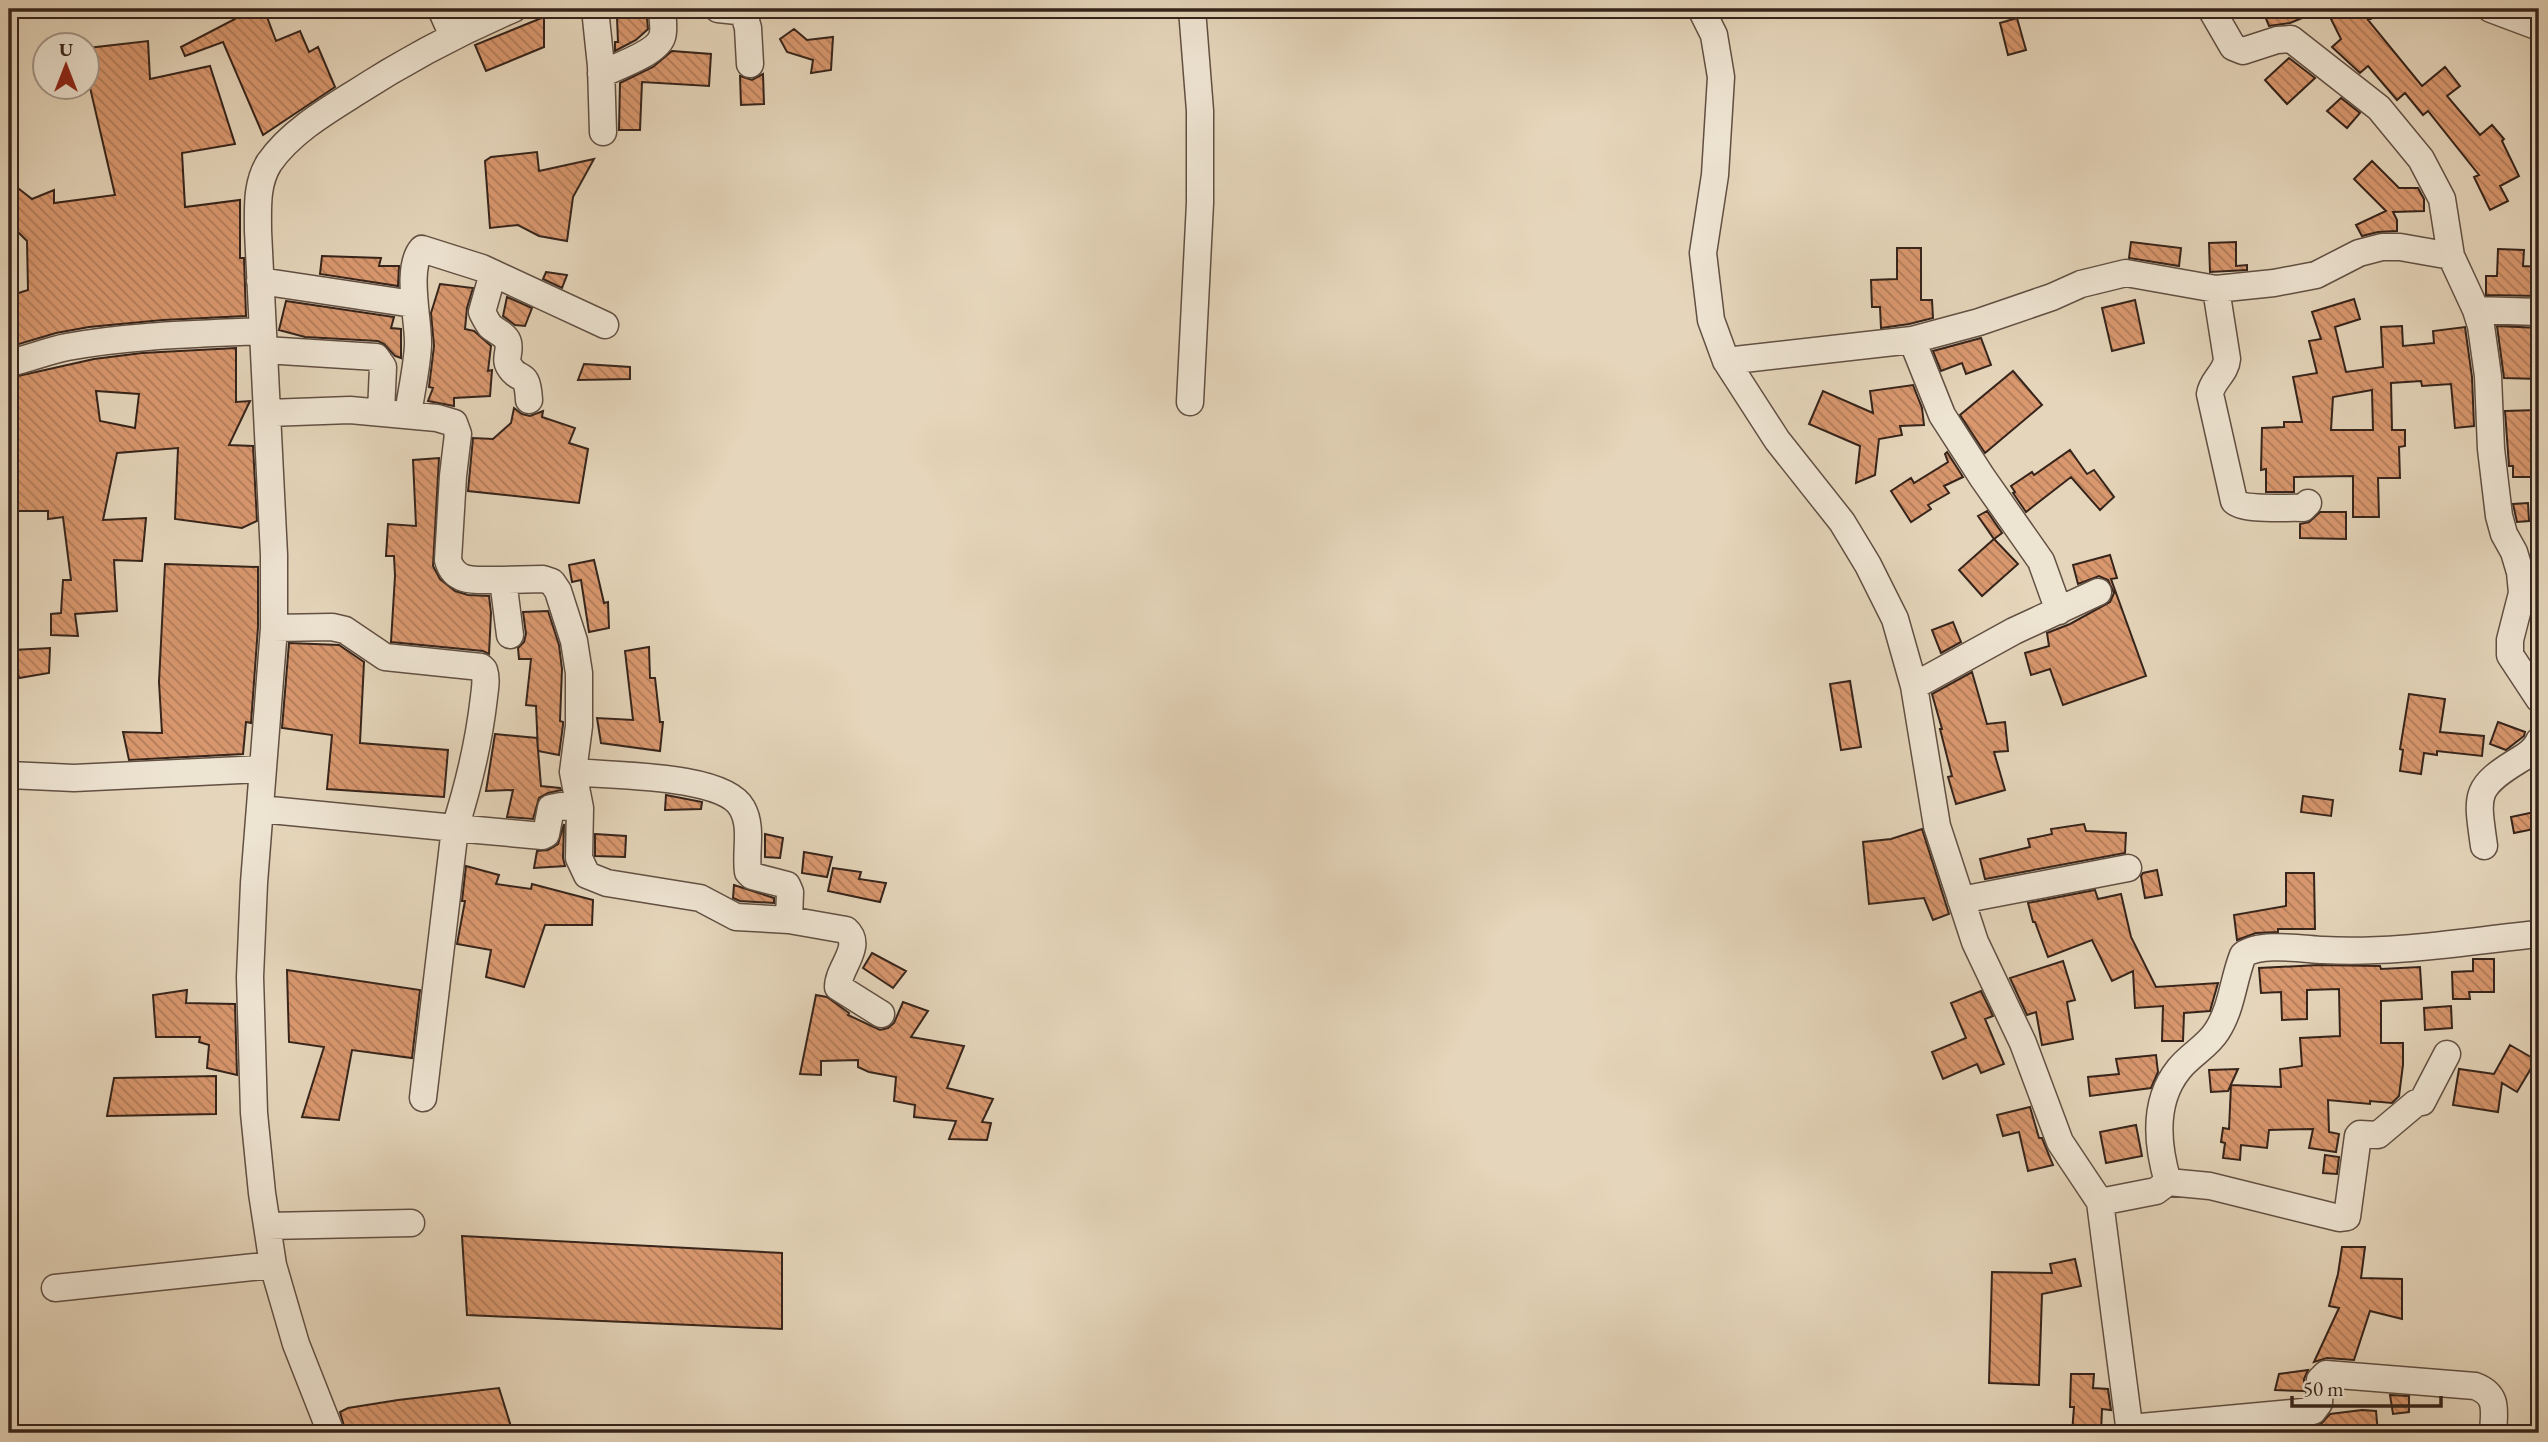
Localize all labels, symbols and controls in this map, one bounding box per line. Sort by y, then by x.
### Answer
north arrow [32,32,102,102]
text: U [59,37,73,62]
scale bar [2292,1365,2441,1409]
text: 50 m [2303,1375,2344,1402]

